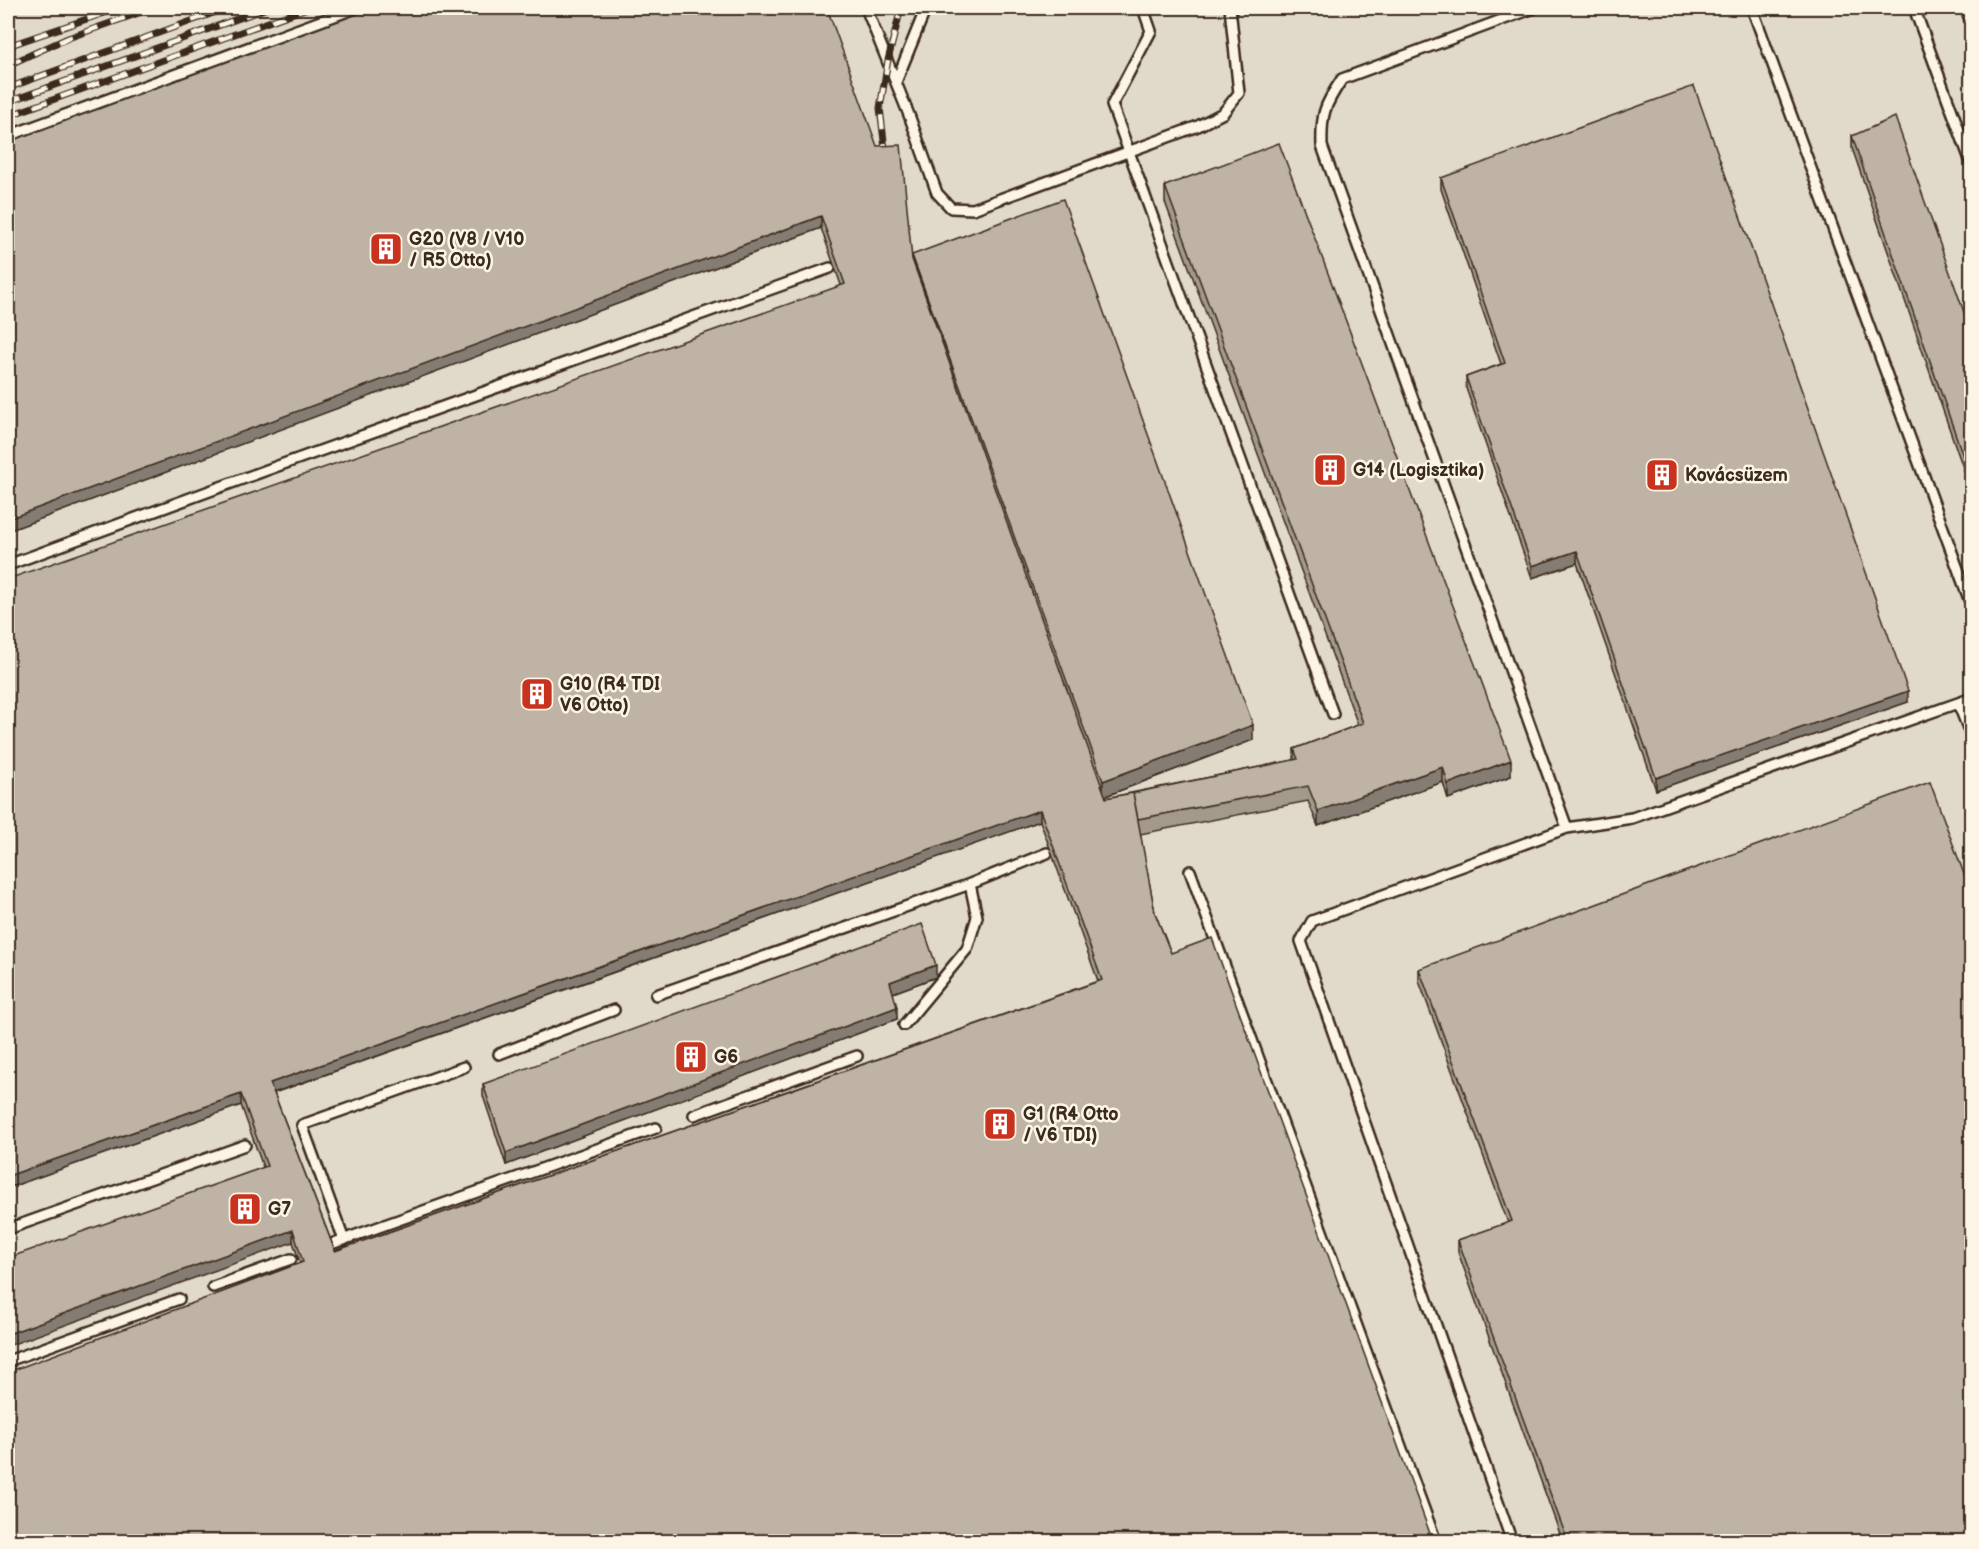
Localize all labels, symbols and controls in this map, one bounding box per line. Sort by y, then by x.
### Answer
place label: G20 (V8 / V10 / R5 Otto) [409,229,524,271]
building icon: G20 (V8 / V10 / R5 Otto) [368,231,404,267]
building icon: G14 (Logisztika) [1312,452,1348,488]
building icon: Kovácsüzem [1644,457,1680,493]
place label: G14 (Logisztika) [1353,460,1484,481]
place label: Kovácsüzem [1685,465,1788,486]
place label: G10 (R4 TDI V6 Otto) [560,674,660,716]
building icon: G10 (R4 TDI V6 Otto) [519,676,555,712]
building icon: G6 [673,1039,709,1075]
place label: G6 [714,1047,738,1068]
place label: G1 (R4 Otto / V6 TDI) [1023,1104,1118,1146]
building icon: G1 (R4 Otto / V6 TDI) [982,1106,1018,1142]
building icon: G7 [227,1191,263,1227]
place label: G7 [268,1199,291,1220]

